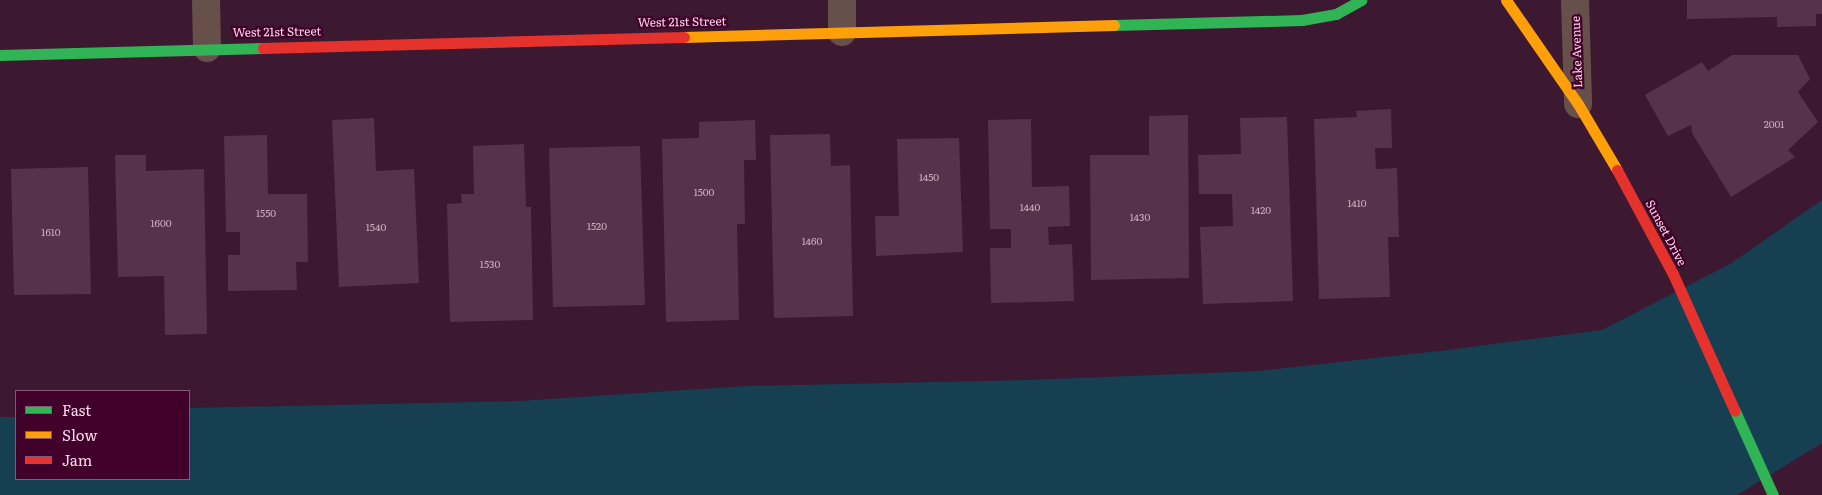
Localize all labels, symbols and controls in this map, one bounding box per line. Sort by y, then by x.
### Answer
street label: West 21st Street [638,14,726,30]
street label: Lake Avenue [1569,16,1585,88]
street label: West 21st Street [233,24,321,40]
house number: 2001 [1764,118,1784,130]
house number: 1450 [919,171,939,183]
house number: 1500 [694,186,714,198]
house number: 1410 [1347,197,1367,209]
street label: Sunset Drive [1643,198,1689,268]
house number: 1440 [1020,201,1040,213]
house number: 1420 [1251,204,1271,216]
house number: 1550 [256,207,276,219]
house number: 1430 [1130,211,1150,223]
house number: 1600 [151,217,171,229]
house number: 1520 [587,220,607,232]
house number: 1540 [366,221,386,233]
house number: 1610 [41,226,61,238]
house number: 1460 [802,235,822,247]
house number: 1530 [480,258,500,270]
legend [15,390,190,480]
text: Fast [62,398,91,421]
text: Slow [62,423,97,446]
text: Jam [62,448,92,471]

